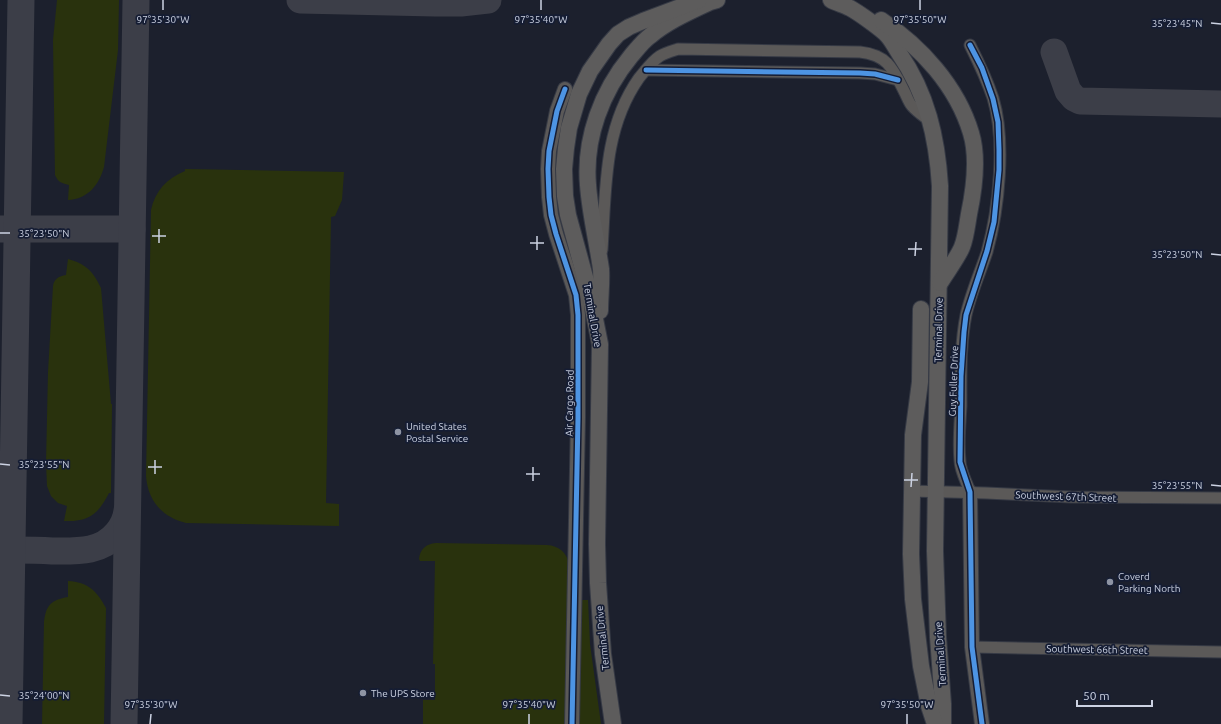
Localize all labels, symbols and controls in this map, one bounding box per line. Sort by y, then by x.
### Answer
text: 97°35'30"W [137,14,189,25]
text: 97°35'40"W [515,14,567,25]
text: 97°35'50"W [894,14,946,25]
text: 35°23'45"N [1152,18,1202,29]
text: 35°23'50"N [19,228,69,239]
text: 35°23'50"N [1152,249,1202,260]
street label: Terminal Drive [581,282,604,348]
street label: Terminal Drive [932,297,945,363]
street label: Guy Fuller Drive [947,345,960,417]
street label: Air Cargo Road [563,369,576,437]
place label: United States Postal Service [406,421,468,444]
marker: United States Postal Service [393,427,403,437]
text: 35°23'55"N [19,459,69,470]
text: 35°23'55"N [1152,480,1202,491]
street label: Southwest 67th Street [1015,489,1117,504]
place label: Coverd Parking North [1118,571,1180,594]
marker: Coverd Parking North [1105,577,1115,587]
street label: Terminal Drive [594,605,611,671]
street label: Terminal Drive [933,621,948,687]
street label: Southwest 66th Street [1046,643,1148,656]
scale bar [1077,682,1152,708]
marker: The UPS Store [358,688,368,698]
place label: The UPS Store [371,688,435,699]
text: 50 m [1083,689,1110,702]
text: 35°24'00"N [19,690,69,701]
text: 97°35'30"W [125,699,177,710]
text: 97°35'40"W [503,699,555,710]
text: 97°35'50"W [881,699,933,710]

